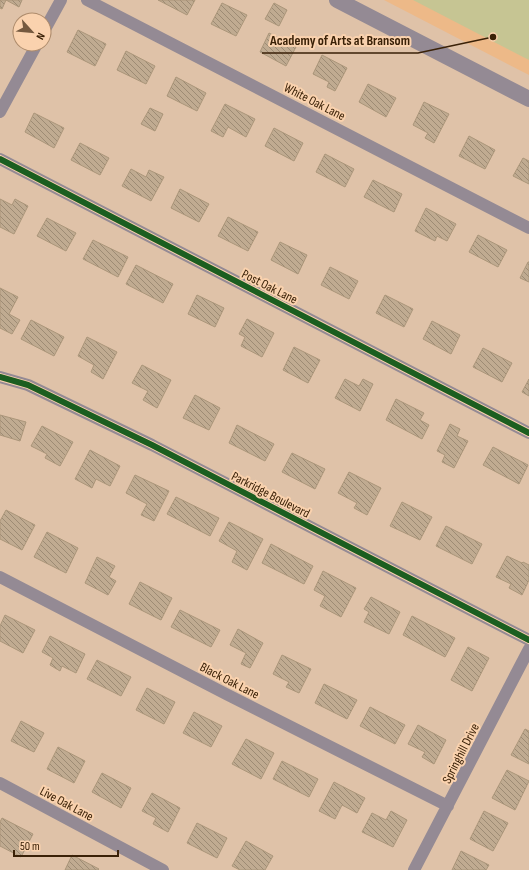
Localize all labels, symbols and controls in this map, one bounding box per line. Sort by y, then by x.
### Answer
north arrow [12,12,52,52]
callout: Academy of Arts at Bransom [262,27,418,53]
text: N [33,31,48,42]
text: Academy of Arts at Bransom [269,32,410,49]
street label: White Oak Lane [281,80,348,124]
street label: Post Oak Lane [239,266,300,308]
street label: Parkridge Boulevard [229,468,312,522]
street label: Black Oak Lane [197,659,262,703]
street label: Springhill Drive [439,721,483,786]
street label: Live Oak Lane [37,783,96,825]
scale bar [14,832,118,858]
text: 50 m [20,839,40,854]

